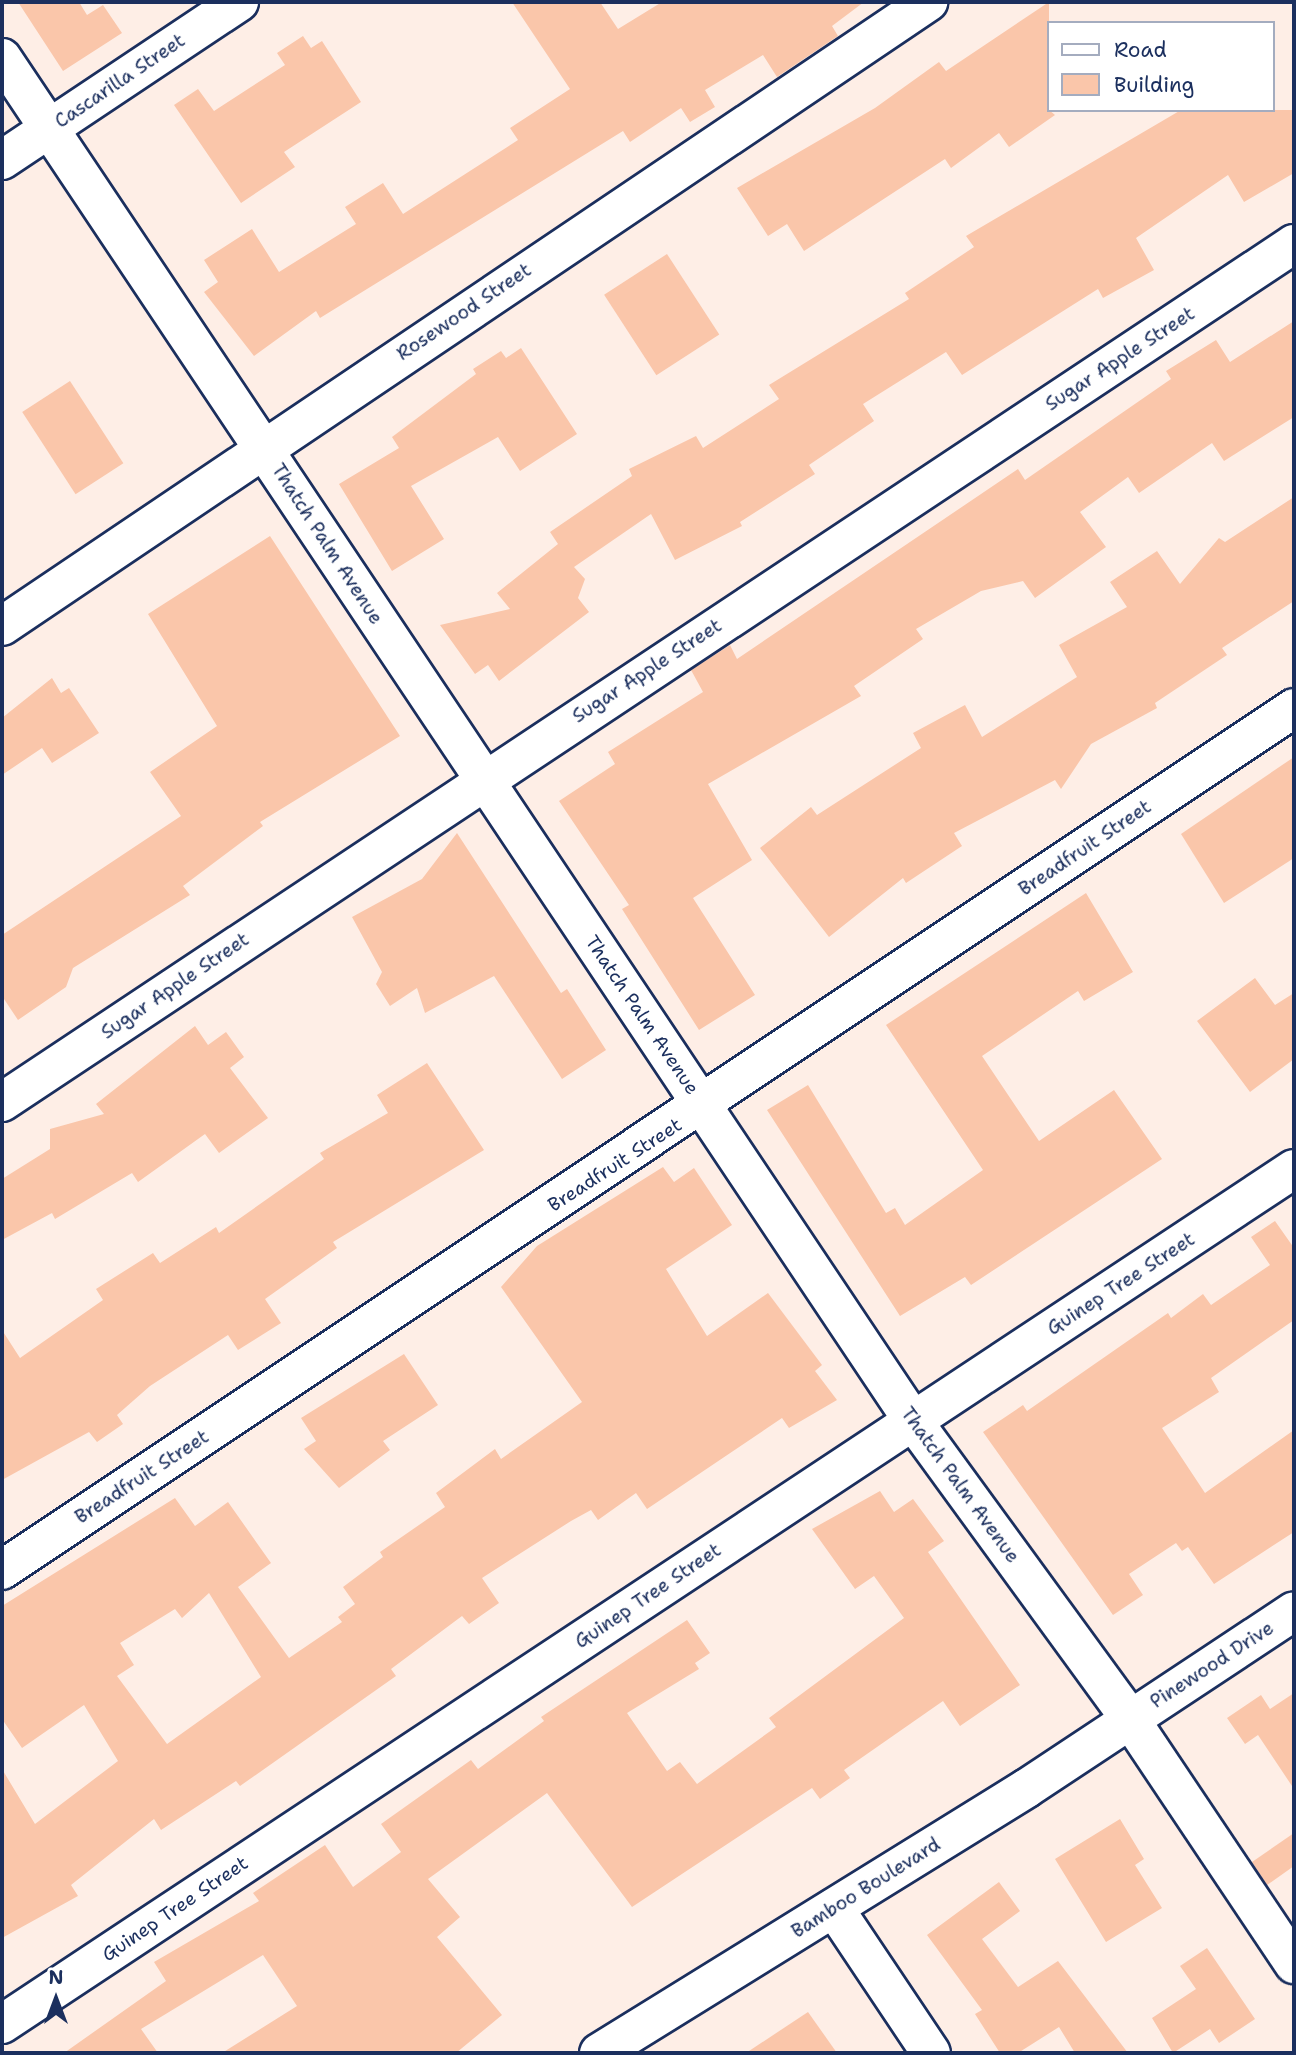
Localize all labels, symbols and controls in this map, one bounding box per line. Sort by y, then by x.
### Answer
legend [1048,21,1275,112]
street label: Cascarilla Street [51,29,189,133]
text: Road [1114,36,1167,64]
text: Building [1114,71,1194,99]
street label: Rosewood Street [392,259,536,365]
street label: Sugar Apple Street [1041,302,1199,416]
street label: Thatch Palm Avenue [267,459,387,629]
street label: Sugar Apple Street [568,614,726,728]
street label: Breadfruit Street [1014,795,1156,901]
street label: Sugar Apple Street [97,928,253,1044]
street label: Thatch Palm Avenue [580,931,704,1099]
street label: Breadfruit Street [544,1113,686,1217]
street label: Guinep Tree Street [1043,1228,1199,1340]
street label: Thatch Palm Avenue [896,1403,1024,1567]
street label: Breadfruit Street [71,1425,213,1529]
street label: Guinep Tree Street [571,1539,725,1653]
street label: Pinewood Drive [1146,1617,1278,1713]
street label: Bamboo Boulevard [787,1833,945,1943]
street label: Guinep Tree Street [98,1852,252,1966]
north arrow [21,1964,91,2034]
text: N [48,1965,64,1990]

